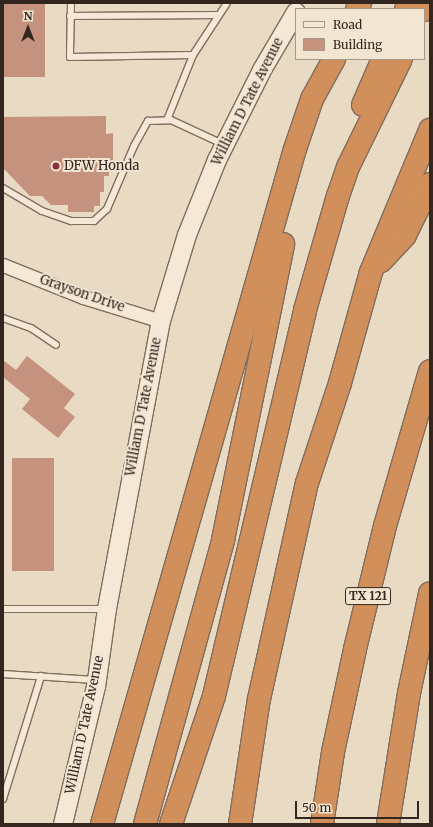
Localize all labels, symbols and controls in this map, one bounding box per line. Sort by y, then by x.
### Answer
north arrow [8,8,48,48]
legend [295,8,425,60]
text: N [24,9,32,23]
text: Road [333,17,362,32]
street label: William D Tate Avenue [209,36,287,168]
text: Building [333,37,382,52]
place label: DFW Honda [64,158,139,174]
marker: DFW Honda [51,161,61,171]
street label: Grayson Drive [38,272,126,316]
street label: William D Tate Avenue [123,336,165,478]
road number: TX 121 [345,586,391,606]
street label: William D Tate Avenue [63,654,107,796]
scale bar [297,793,421,819]
text: 50 m [302,800,331,815]

